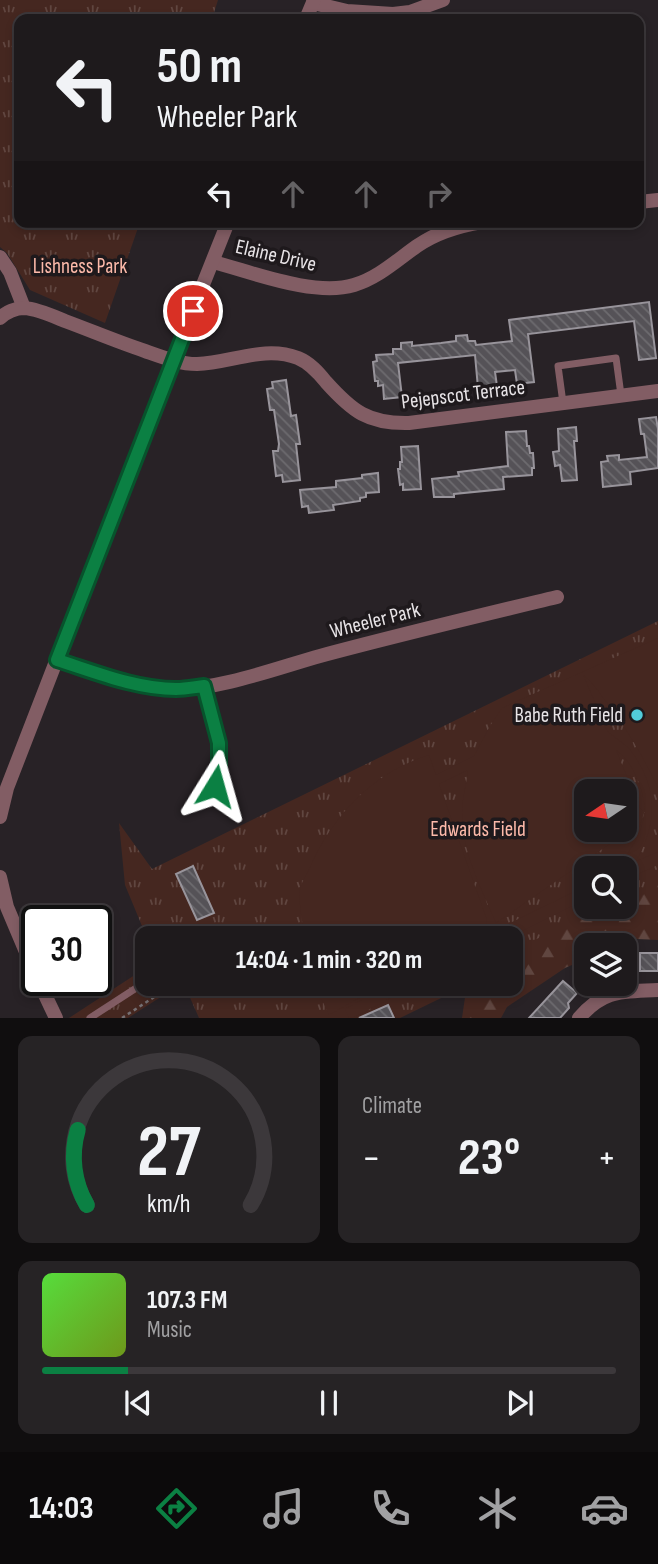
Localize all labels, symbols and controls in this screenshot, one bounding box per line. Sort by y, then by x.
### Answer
text: 50 m [157,38,242,97]
icon: left [42,42,133,133]
text: Wheeler Park [157,98,297,137]
icon: left [201,175,239,213]
icon: ahead [274,175,312,213]
icon: ahead [347,175,385,213]
icon: right [420,175,458,213]
street label: Elaine Drive [233,234,319,277]
park label: Lishness Park [33,254,127,279]
pin [163,281,223,341]
icon: arrive [174,292,212,330]
street label: Pejepscot Terrace [400,374,526,414]
street label: Wheeler Park [327,597,423,644]
place label: Babe Ruth Field [515,703,623,728]
marker: Babe Ruth Field [629,707,645,723]
position arrow [178,749,252,823]
north arrow [574,779,637,842]
map controls [574,779,637,996]
park label: Edwards Field [430,817,526,842]
button: search [574,856,637,919]
speed limit sign: 30 [21,905,112,996]
button: layers [574,933,637,996]
text: 14:04 · 1 min · 320 m [236,945,422,976]
text: Climate [362,1092,422,1120]
text: 27 [137,1110,201,1198]
text: 23° [458,1127,520,1190]
text: − [362,1136,381,1181]
text: + [597,1136,616,1181]
text: km/h [147,1189,191,1220]
text: 107.3 FM [147,1285,227,1316]
text: Music [147,1316,192,1344]
icon: previous [119,1384,157,1422]
icon: pause [310,1384,348,1422]
icon: next [501,1384,539,1422]
icon: directions [152,1484,201,1533]
icon: music [259,1484,308,1533]
icon: phone [366,1484,415,1533]
icon: climate [473,1484,522,1533]
icon: car [580,1484,629,1533]
text: 14:03 [29,1489,93,1528]

